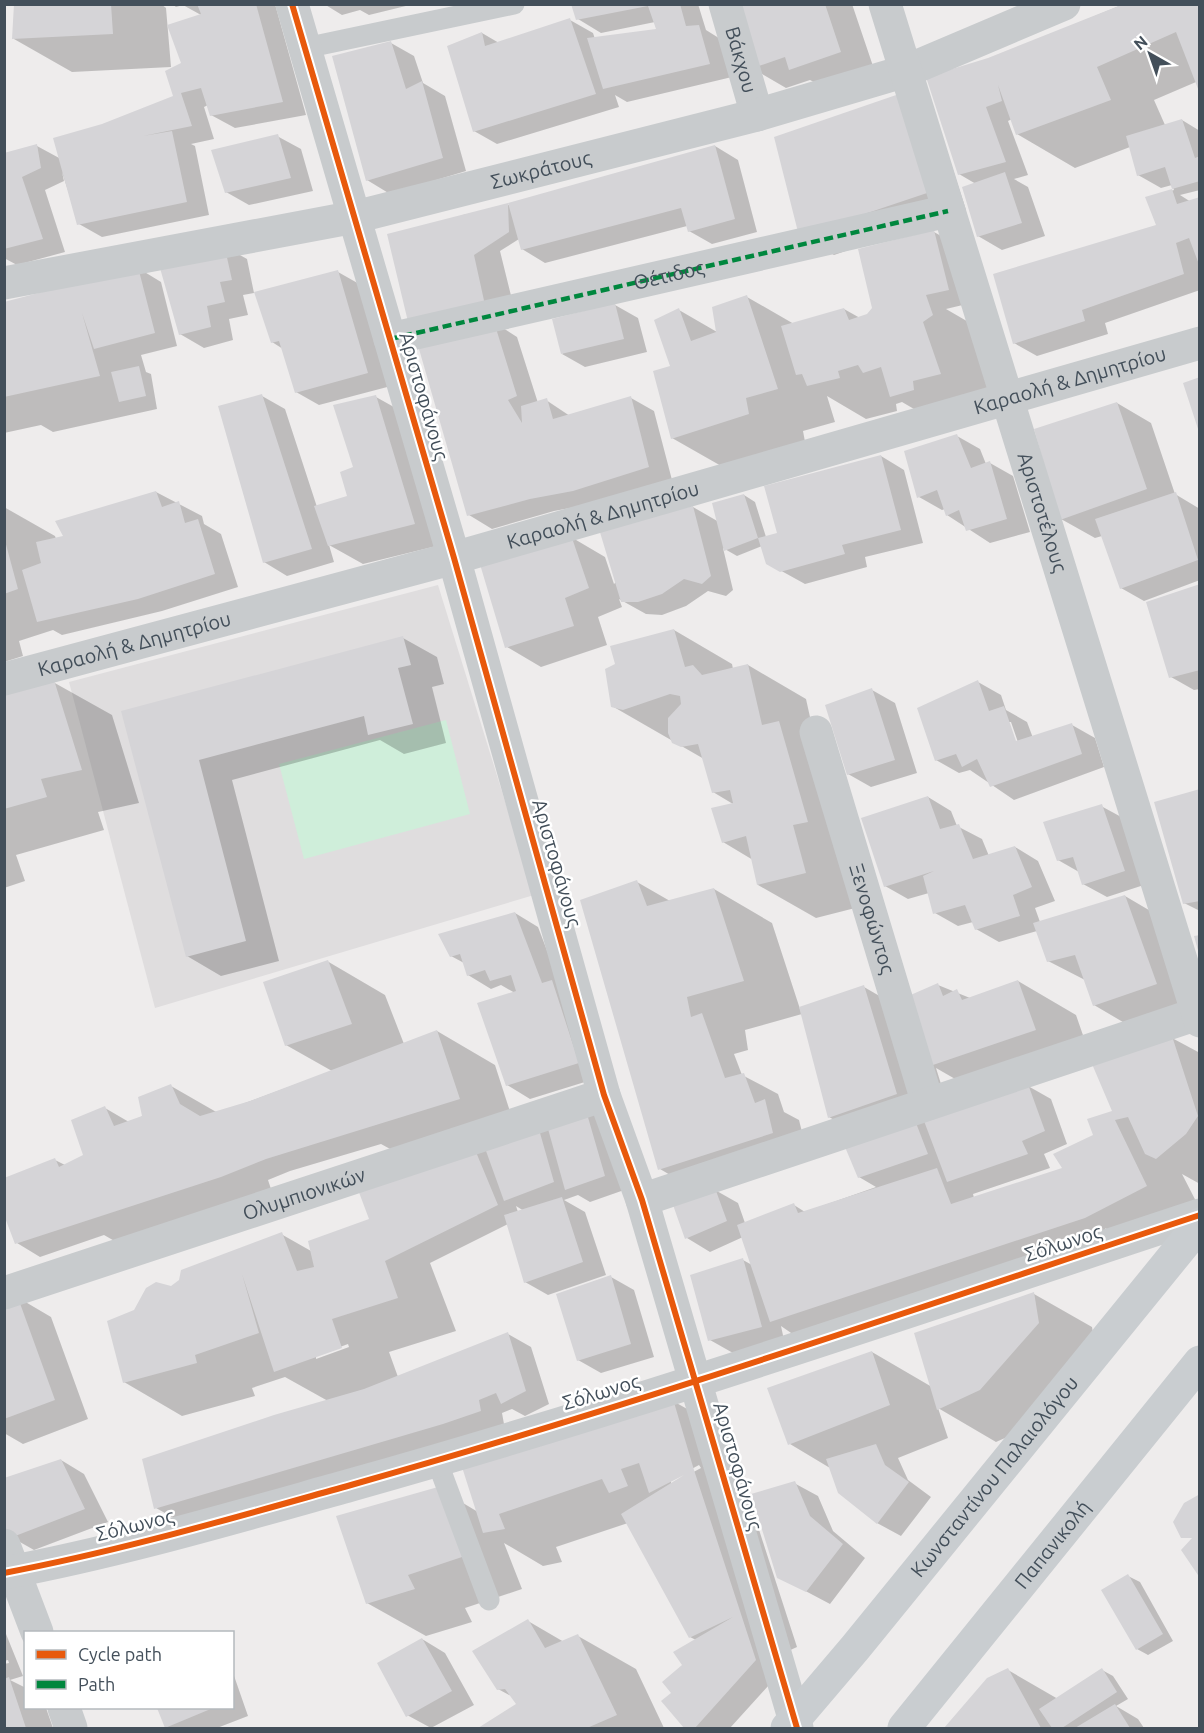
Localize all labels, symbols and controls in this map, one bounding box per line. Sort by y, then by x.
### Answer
street label: Βάκχου [721,24,762,96]
north arrow [1120,24,1180,84]
text: N [1130,32,1151,53]
street label: Σωκράτους [488,146,593,193]
street label: Θέτιδος [631,255,706,294]
street label: Αριστοφάνους [395,329,454,462]
street label: Καραολή & Δημητρίου [971,341,1169,419]
street label: Αριστοτέλους [1014,449,1072,575]
street label: Καραολή & Δημητρίου [504,476,702,553]
street label: Καραολή & Δημητρίου [35,607,233,680]
street label: Αριστοφάνους [528,796,587,929]
street label: Ξενοφώντος [845,861,900,976]
street label: Ολυμπιονικών [240,1162,369,1224]
street label: Σόλωνος [1021,1219,1104,1266]
street label: Σόλωνος [559,1369,642,1414]
street label: Κωνσταντίνου Παλαιολόγου [906,1371,1083,1581]
street label: Αριστοφάνους [709,1399,768,1532]
street label: Παπανικολή [1009,1495,1095,1593]
street label: Σόλωνος [93,1504,176,1545]
legend [24,1631,234,1709]
text: Cycle path [78,1644,162,1664]
text: Path [78,1674,115,1694]

